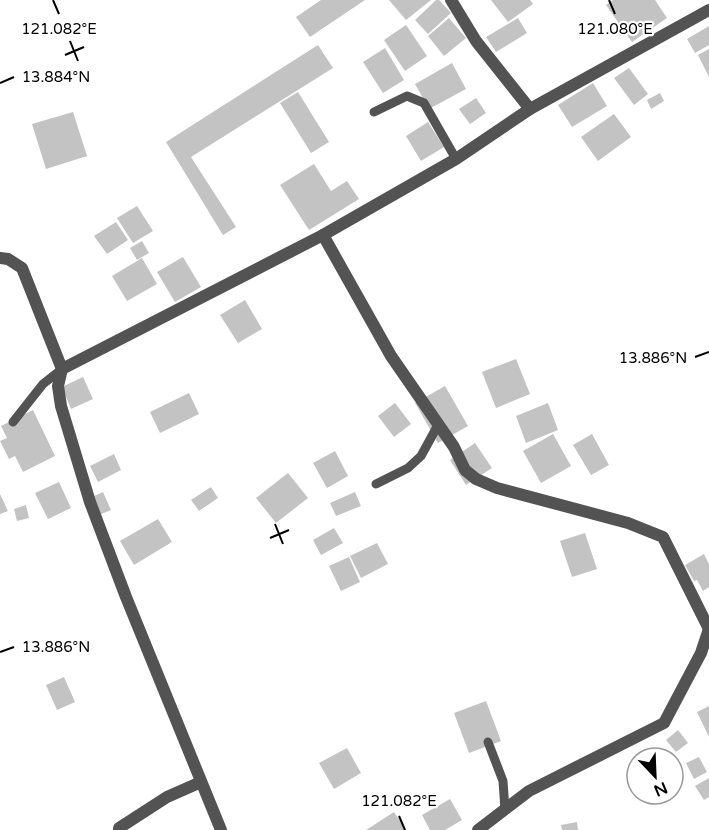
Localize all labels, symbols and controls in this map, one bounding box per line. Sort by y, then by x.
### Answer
text: 121.082°E [21,20,97,38]
text: 121.080°E [577,20,653,38]
text: 13.884°N [22,68,90,86]
text: 13.886°N [619,349,687,367]
text: 13.886°N [22,638,90,656]
north arrow [625,746,685,806]
text: N [651,777,670,801]
text: 121.082°E [361,792,437,810]

